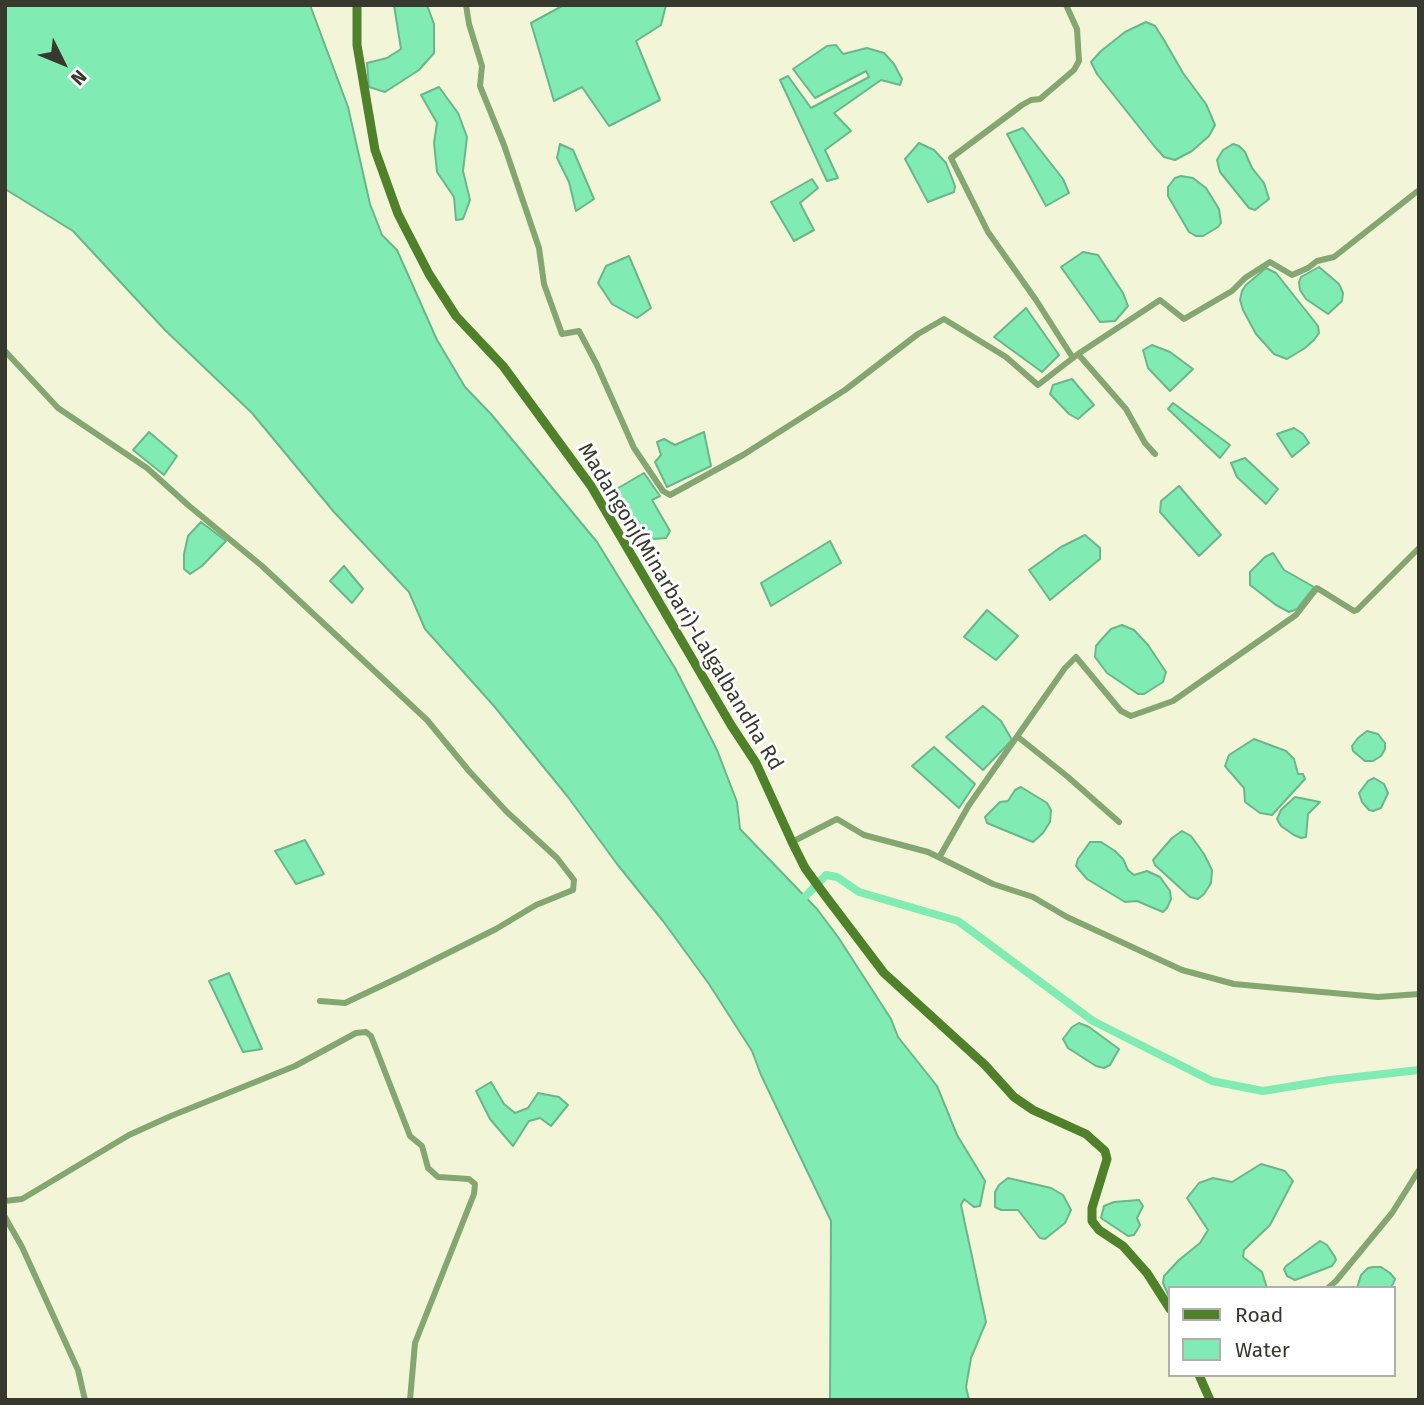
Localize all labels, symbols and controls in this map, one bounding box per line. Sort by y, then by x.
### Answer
north arrow [28,28,98,98]
text: N [66,65,91,90]
street label: Madangonj(Minarbari)-Lalgalbandha Rd [572,439,788,775]
legend [1168,1286,1396,1377]
text: Road [1235,1302,1283,1328]
text: Water [1235,1337,1290,1363]

